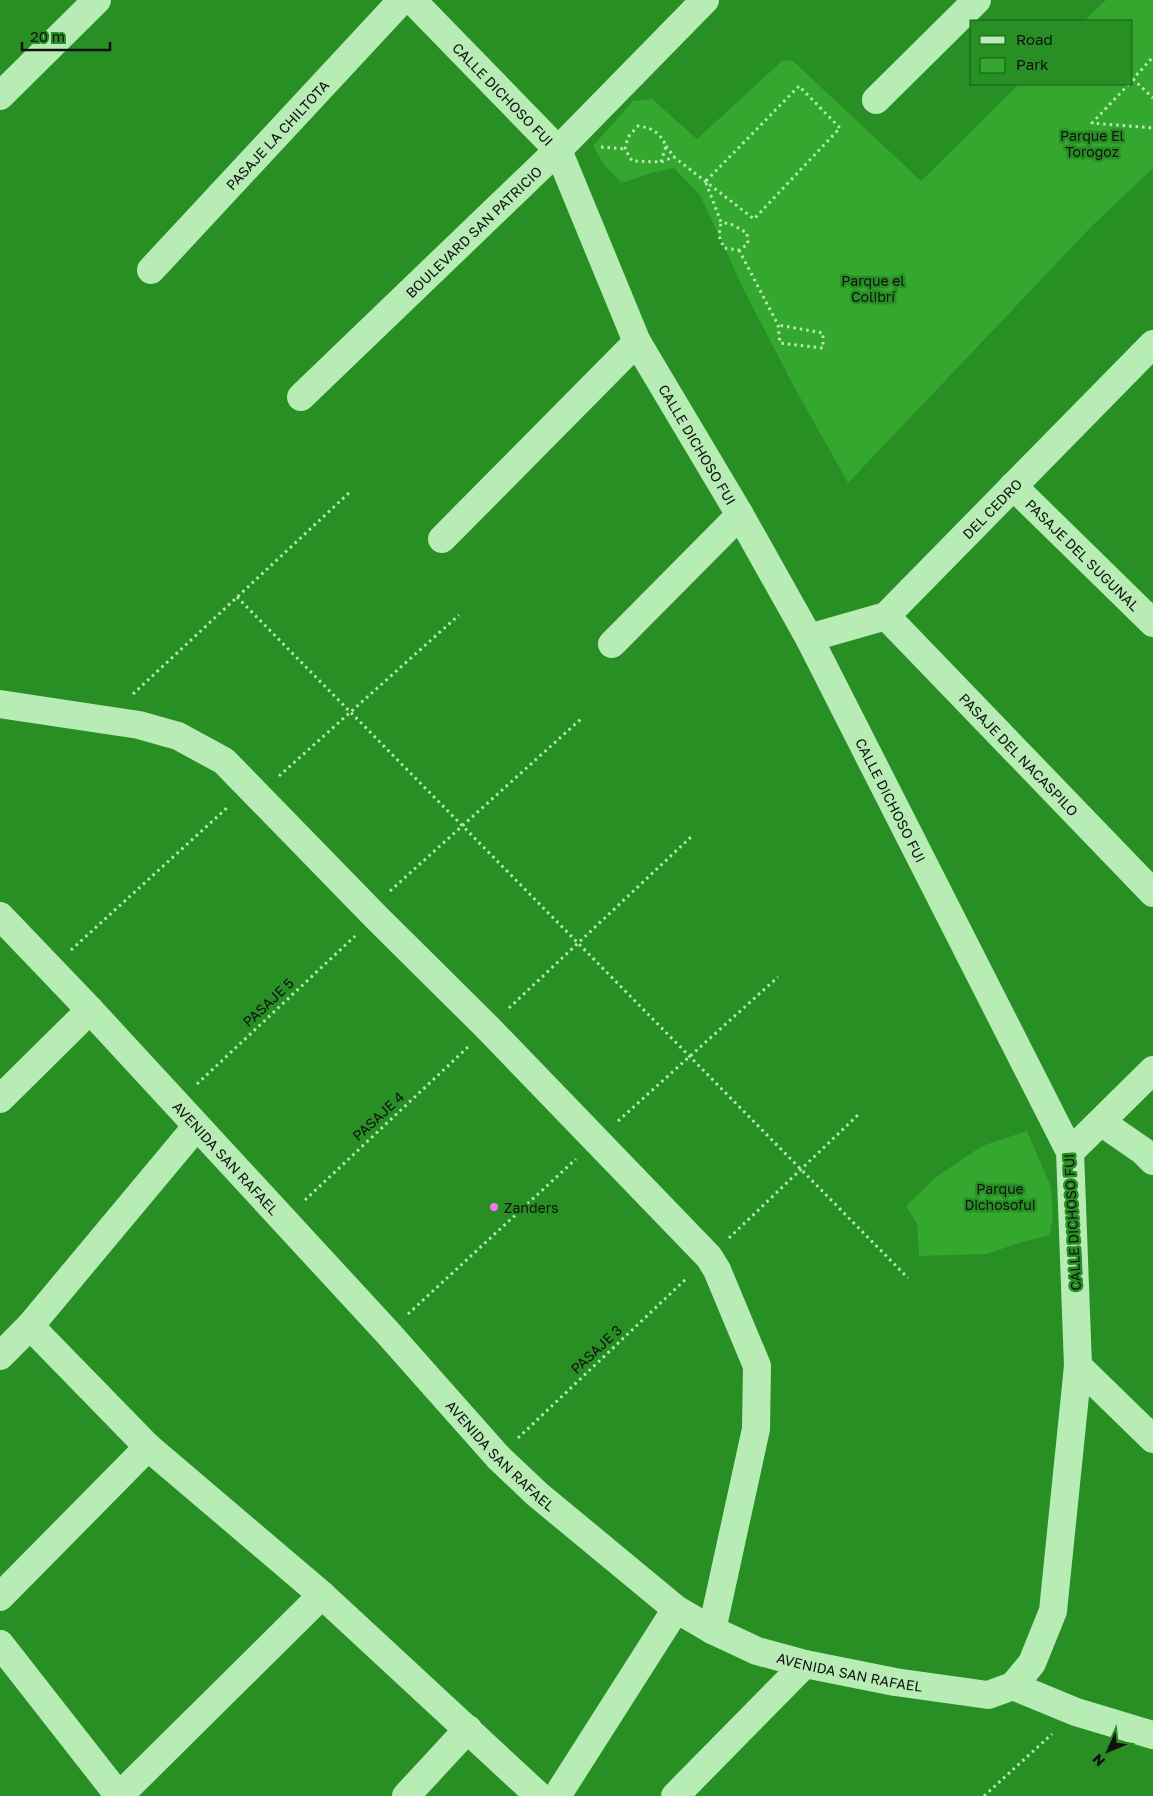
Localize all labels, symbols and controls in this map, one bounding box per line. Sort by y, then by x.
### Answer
scale bar [22,20,110,52]
legend [970,20,1133,85]
text: 20 m [30,27,65,45]
text: Road [1016,30,1053,48]
street label: CALLE DICHOSO FUI [449,39,557,149]
text: Park [1016,55,1049,73]
street label: PASAJE LA CHILTOTA [222,76,333,193]
park label: Parque El Torogoz [1060,127,1124,160]
street label: BOULEVARD SAN PATRICIO [402,162,545,301]
park label: Parque el Colibrí [841,272,905,305]
street label: CALLE DICHOSO FUI [655,381,740,508]
street label: DEL CEDRO [958,475,1025,542]
street label: PASAJE DEL SUGUNAL [1023,495,1144,614]
street label: PASAJE DEL NACASPILO [956,689,1082,819]
street label: CALLE DICHOSO FUI [853,735,930,865]
street label: PASAJE 5 [239,974,297,1030]
street label: PASAJE 4 [349,1088,407,1144]
street label: AVENIDA SAN RAFAEL [170,1097,283,1218]
street label: CALLE DICHOSO FUI [1060,1153,1084,1291]
park label: Parque Dichosofui [964,1180,1036,1213]
place label: Zanders [504,1199,559,1216]
marker: Zanders [488,1201,500,1213]
street label: PASAJE 3 [567,1321,625,1377]
street label: AVENIDA SAN RAFAEL [443,1396,559,1514]
street label: AVENIDA SAN RAFAEL [775,1648,924,1694]
north arrow [1083,1726,1133,1776]
text: N [1088,1751,1108,1770]

